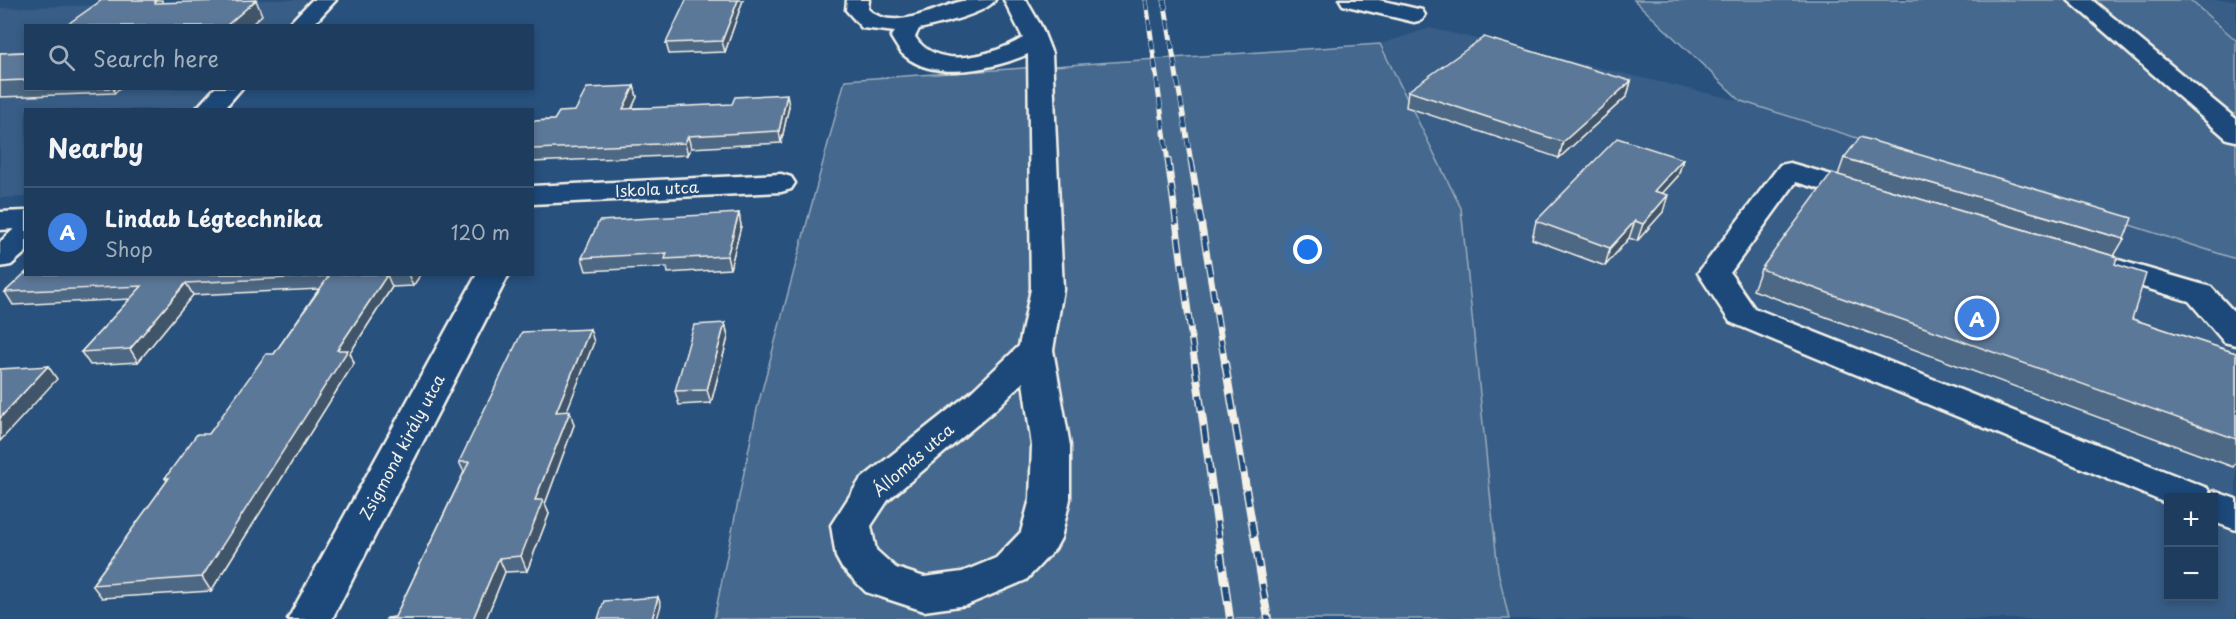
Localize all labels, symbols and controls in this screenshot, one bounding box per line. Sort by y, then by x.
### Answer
search box [24,24,534,90]
icon: search [45,41,78,74]
text: Search here [93,41,219,74]
text: Nearby [48,128,143,167]
street label: Iskola utca [615,174,699,202]
text: Lindab Légtechnika [105,201,323,234]
text: A [60,217,75,247]
text: 120 m [451,217,510,247]
text: Shop [105,234,153,264]
your location [1293,235,1322,264]
pin: A [1958,296,1996,340]
street label: Zsigmond király utca [353,370,450,524]
street label: Állomás utca [867,417,958,501]
map controls [2164,493,2218,601]
button: + [2164,493,2218,547]
button: − [2164,547,2218,601]

